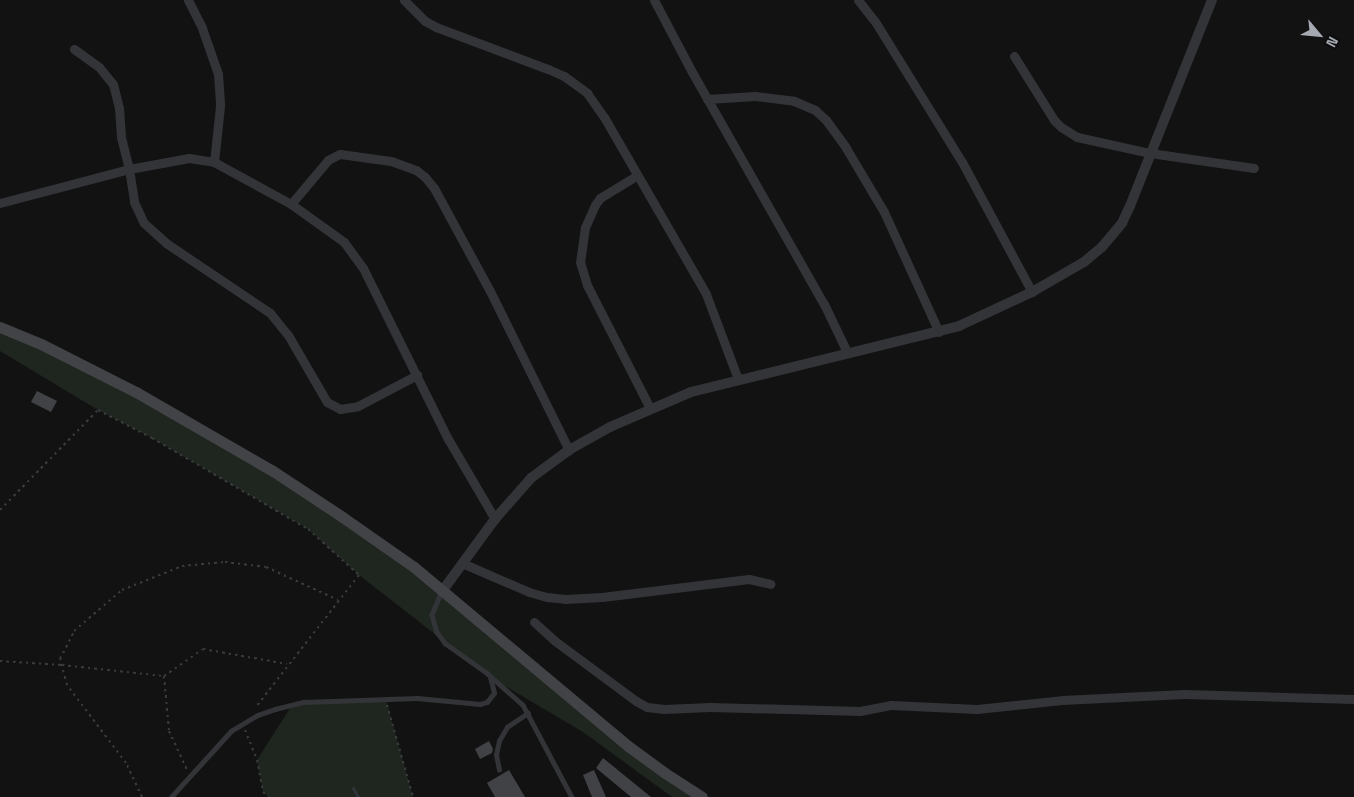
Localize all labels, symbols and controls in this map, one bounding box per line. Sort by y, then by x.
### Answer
north arrow [1294,10,1344,60]
text: N [1322,34,1342,50]

